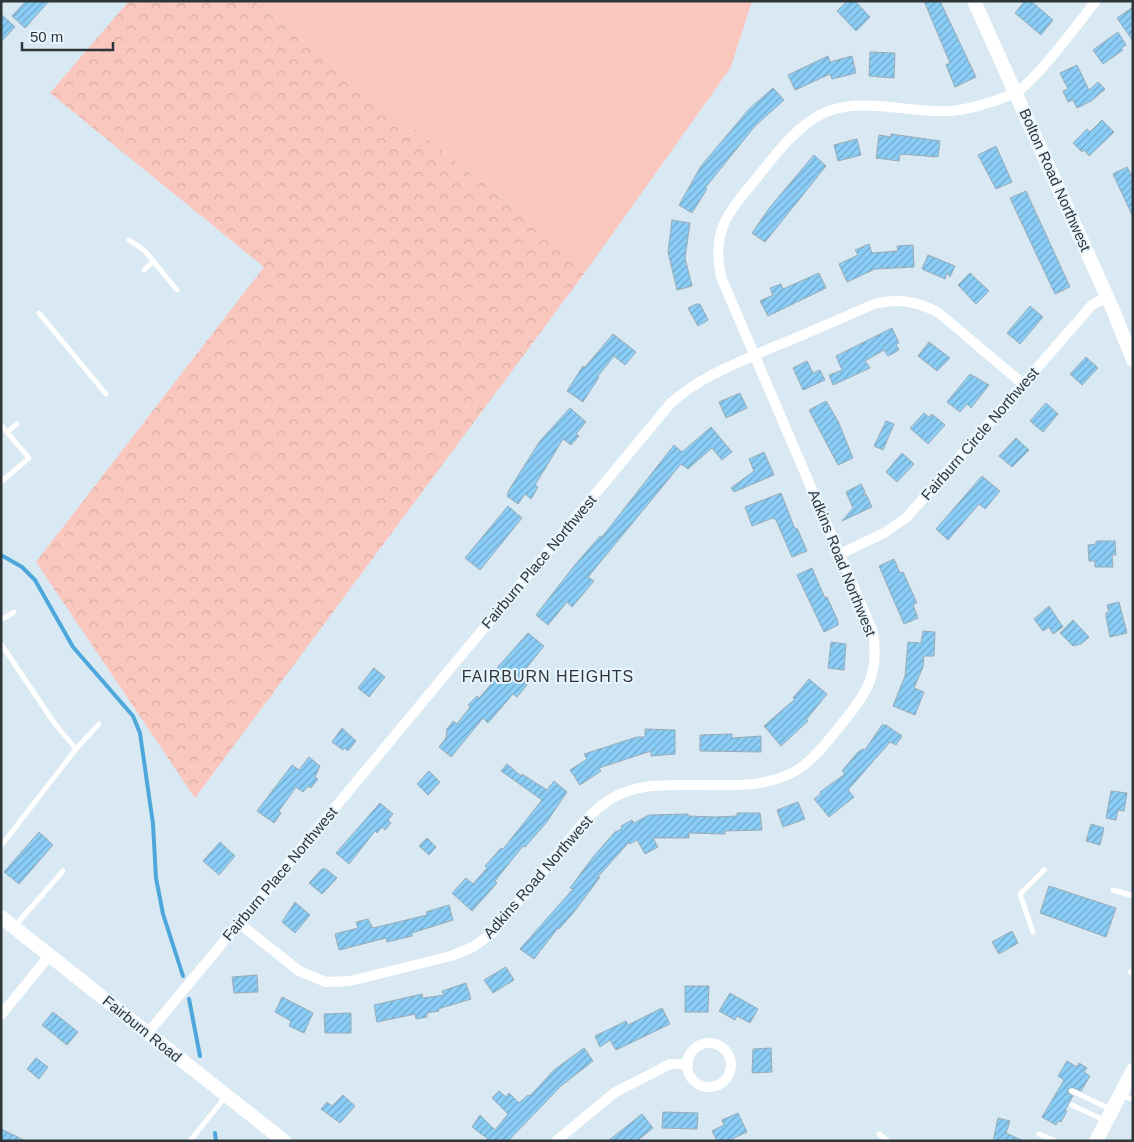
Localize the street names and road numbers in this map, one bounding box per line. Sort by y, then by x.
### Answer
street label: Bolton Road Northwest [1016,106,1095,254]
street label: Fairburn Circle Northwest [917,363,1042,503]
street label: Adkins Road Northwest [805,487,880,639]
street label: Fairburn Place Northwest [478,491,600,632]
street label: Fairburn Place Northwest [219,803,341,944]
street label: Adkins Road Northwest [480,811,596,941]
street label: Fairburn Road [100,992,185,1065]

